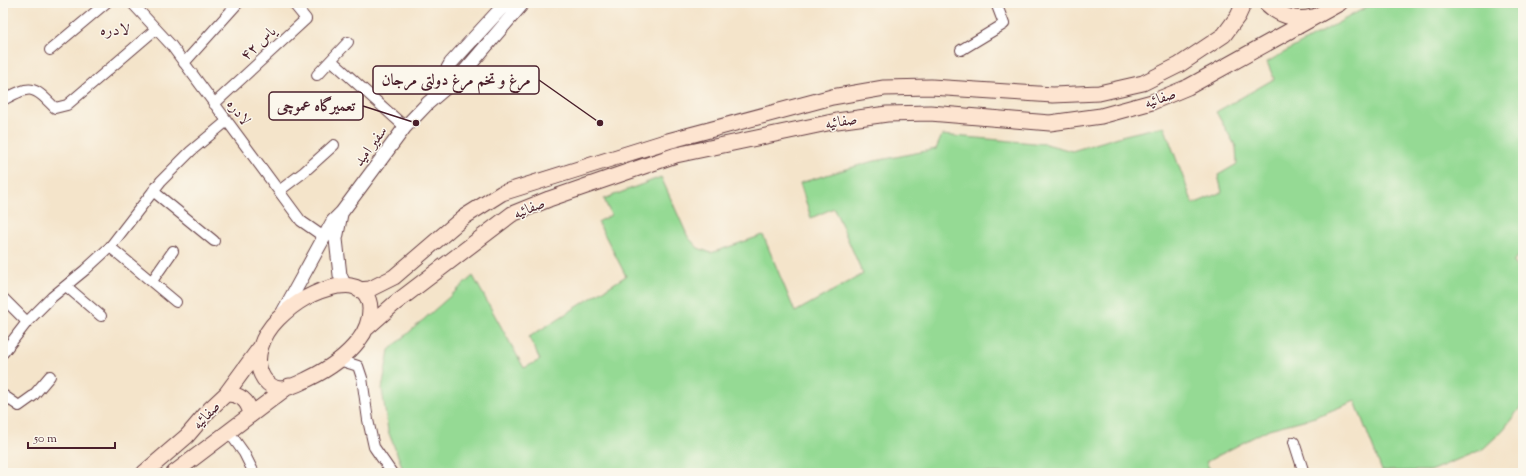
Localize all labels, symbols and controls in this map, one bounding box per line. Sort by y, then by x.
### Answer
district label: لادره [100,20,130,43]
street label: یاس ۴۲ [237,21,282,66]
callout: مرغ و تخم مرغ دولتی مرجان [373,66,539,94]
text: مرغ و تخم مرغ دولتی مرجان [381,70,531,94]
street label: صفائیه [1142,84,1179,115]
callout: تعمیرگاه عموچی [269,92,363,120]
street label: لادره [221,95,255,130]
text: تعمیرگاه عموچی [276,96,356,119]
street label: صفائیه [824,109,859,136]
street label: سفیر امید [349,122,393,171]
street label: صفائیه [511,193,549,225]
street label: صفائیه [188,397,226,435]
scale bar [28,424,115,450]
text: 50 m [33,430,57,448]

